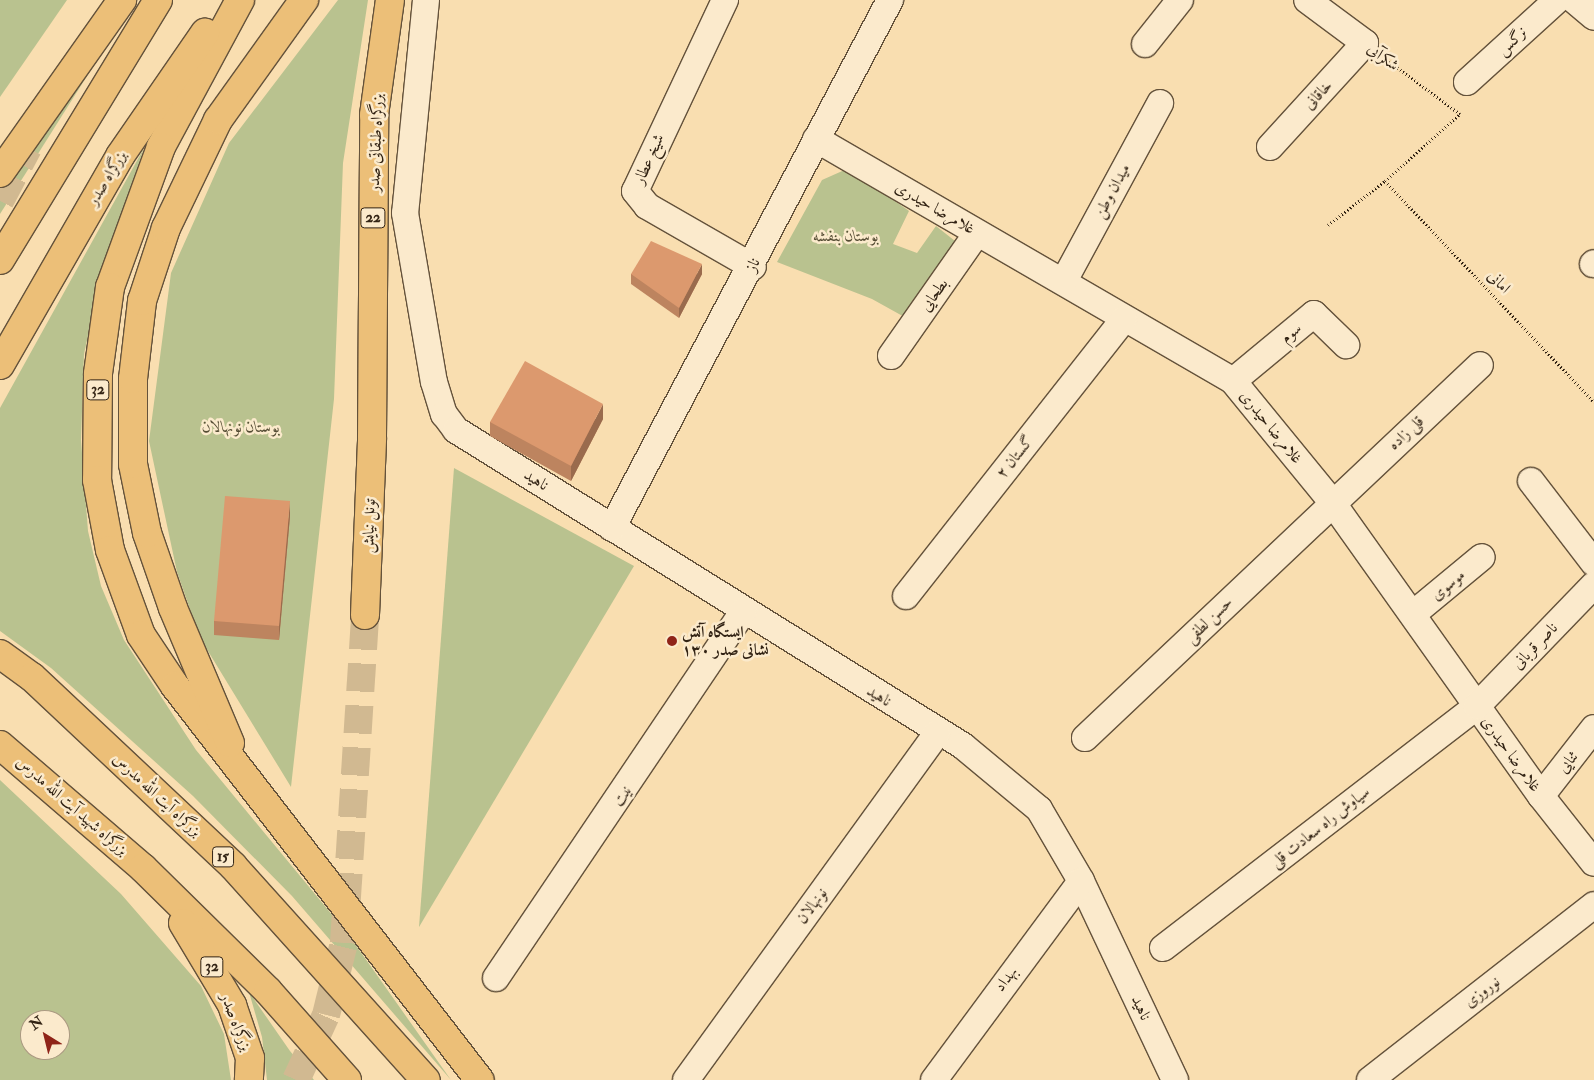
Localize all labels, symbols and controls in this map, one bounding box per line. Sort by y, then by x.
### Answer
street label: نرگس [1493,22,1531,60]
street label: شکرآبی [1363,39,1403,75]
street label: خاقانی [1300,76,1336,114]
street label: بزرگراه طبقاتی صدر [365,93,387,193]
street label: شیخ عطار [629,131,669,187]
street label: بزرگراه صدر [83,147,131,209]
street label: میدان وطن [1090,160,1134,222]
street label: غلامرضا حیدری [892,177,978,239]
road number: 22 [359,206,387,230]
park label: بوستان بنفشه [813,226,879,246]
street label: ناز [741,255,765,275]
street label: امانی [1483,266,1515,298]
street label: بطحایی [916,275,952,315]
street label: سوم [1276,319,1306,347]
road number: 32 [86,378,110,402]
street label: غلامرضا حیدری [1235,386,1307,468]
street label: قلی زاده [1384,412,1428,454]
park label: بوستان نونهالان [202,417,280,437]
street label: گستان ۲ [992,432,1038,482]
street label: ناهید [520,465,552,495]
street label: تونل نیایش [358,498,380,554]
street label: موسوی [1427,565,1469,605]
street label: حسن لطفی [1181,593,1237,647]
street label: ناصر قربانی [1508,619,1562,673]
place label: ایستگاه آتش نشانی صدر ۱۳۰ [682,622,769,660]
marker: ایستگاه آتش نشانی صدر ۱۳۰ [666,635,678,647]
street label: ناهید [863,681,895,711]
street label: غلامرضا حیدری [1477,712,1545,796]
street label: ثنایی [1553,747,1583,777]
street label: بزرگراه آیت الله مدرس [109,749,205,841]
street label: بزرگراه شهید آیت الله مدرس [12,752,132,860]
street label: نیت [608,782,636,810]
street label: سیاوش راه سعادت قلی [1267,782,1373,872]
road number: 15 [212,844,234,870]
street label: نونهالان [792,884,832,928]
road number: 32 [200,954,224,980]
street label: بهداد [990,963,1022,995]
street label: نوروزی [1460,972,1504,1012]
street label: بزرگراه صدر [216,990,256,1054]
street label: ناهید [1127,992,1155,1024]
north arrow [20,1010,70,1060]
text: N [26,1013,47,1034]

